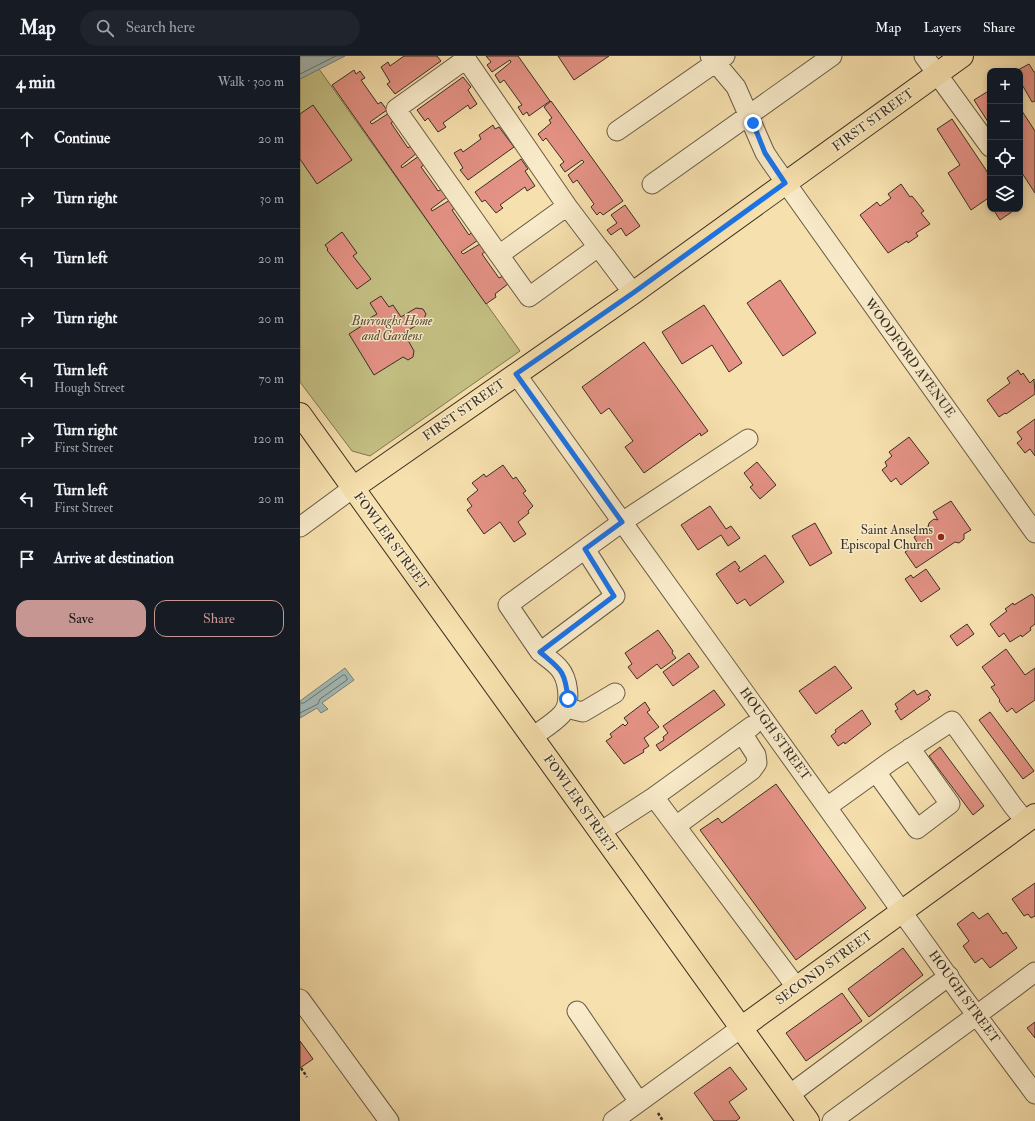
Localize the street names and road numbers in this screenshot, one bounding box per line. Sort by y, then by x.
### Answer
street label: FIRST STREET [829,85,917,155]
street label: WOODFORD AVENUE [861,294,959,421]
street label: FIRST STREET [420,375,509,444]
street label: FOWLER STREET [350,489,432,593]
street label: HOUGH STREET [736,684,814,784]
street label: FOWLER STREET [540,751,620,857]
street label: SECOND STREET [772,927,876,1009]
street label: HOUGH STREET [925,947,1003,1047]

